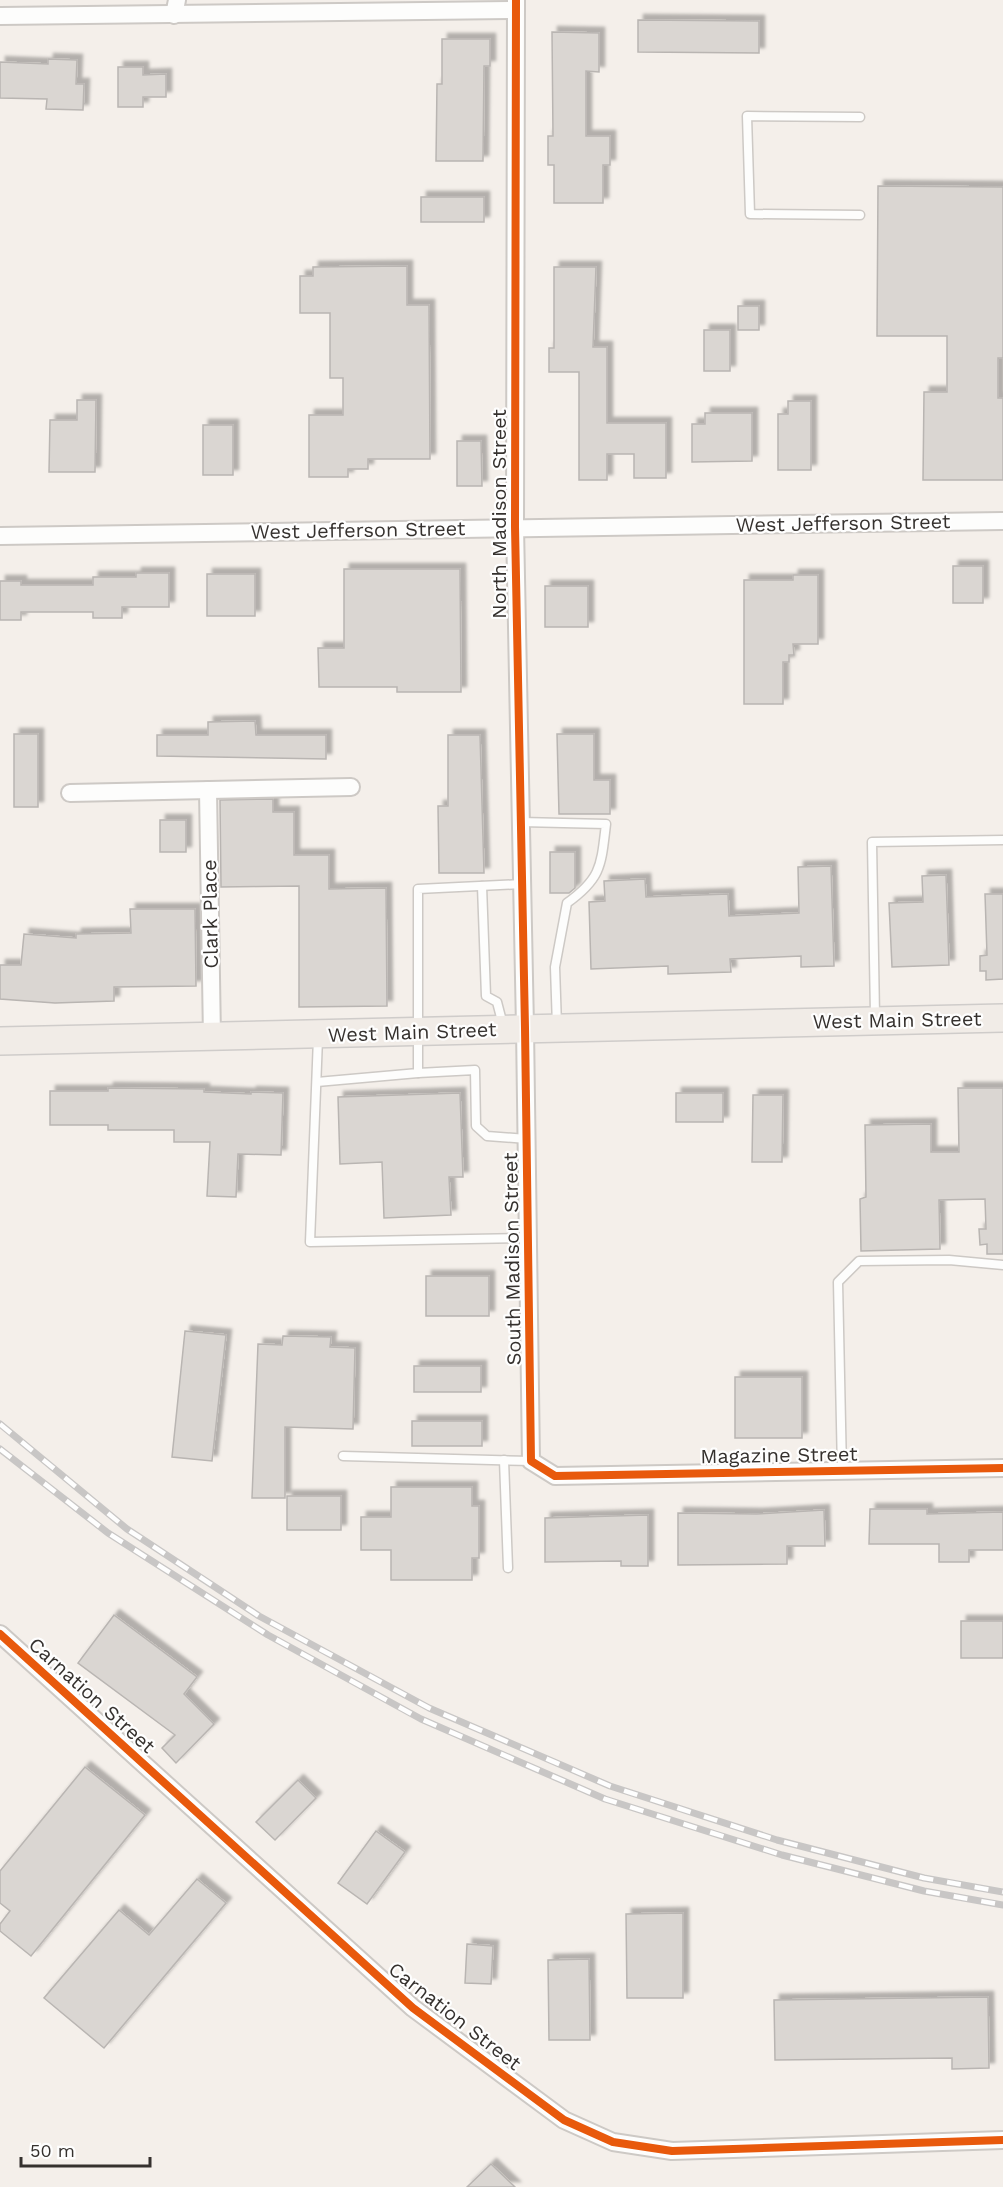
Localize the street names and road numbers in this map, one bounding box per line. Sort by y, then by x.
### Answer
street label: North Madison Street [487,409,511,619]
street label: West Jefferson Street [736,509,951,537]
street label: West Jefferson Street [251,516,466,544]
street label: Clark Place [197,859,223,969]
street label: West Main Street [812,1007,982,1033]
street label: West Main Street [327,1017,497,1047]
street label: South Madison Street [498,1152,526,1366]
street label: Magazine Street [700,1442,858,1468]
street label: Carnation Street [24,1632,161,1758]
street label: Carnation Street [384,1957,527,2076]

